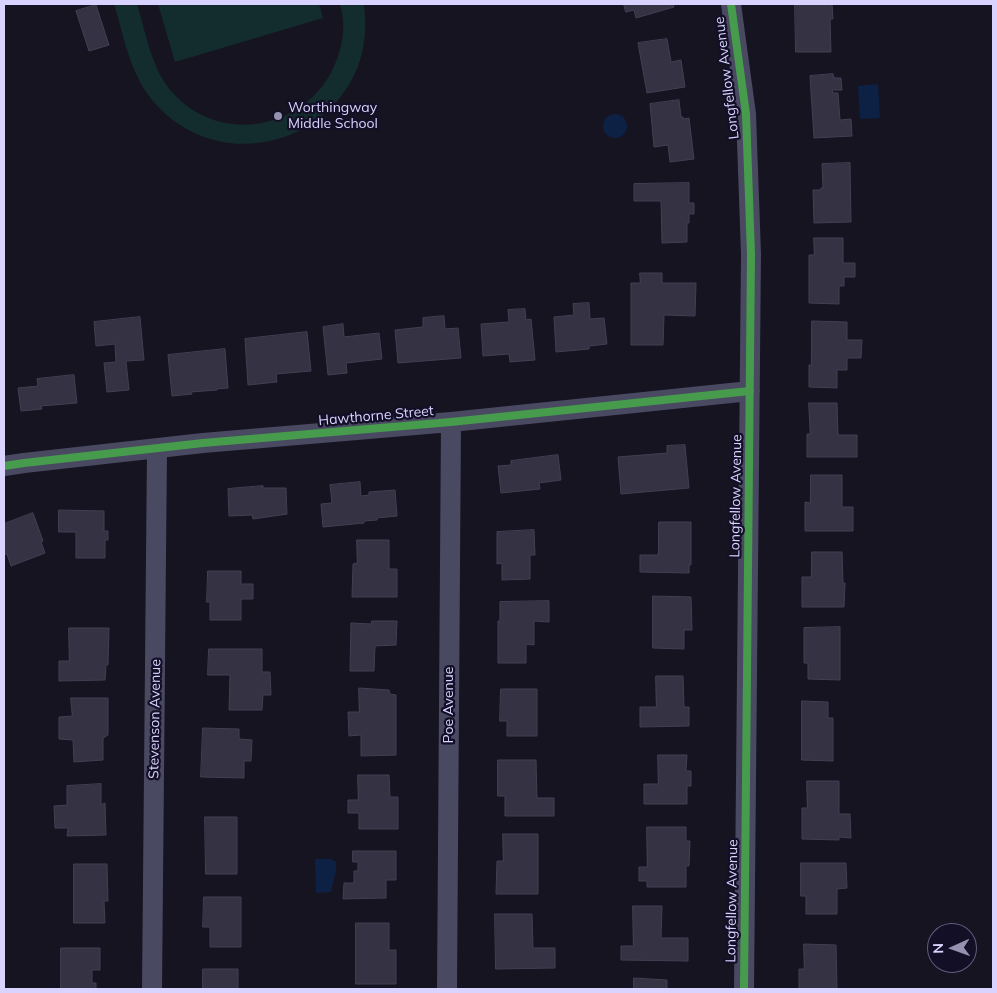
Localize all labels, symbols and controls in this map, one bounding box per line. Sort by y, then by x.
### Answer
street label: Longfellow Avenue [711,16,743,140]
place label: Worthingway Middle School [288,100,378,132]
marker: Worthingway Middle School [272,110,284,122]
street label: Hawthorne Street [318,403,434,429]
street label: Longfellow Avenue [727,434,745,558]
street label: Stevenson Avenue [146,659,164,779]
street label: Poe Avenue [441,667,457,743]
street label: Longfellow Avenue [723,839,741,963]
north arrow [927,923,977,973]
text: N [929,943,947,954]

